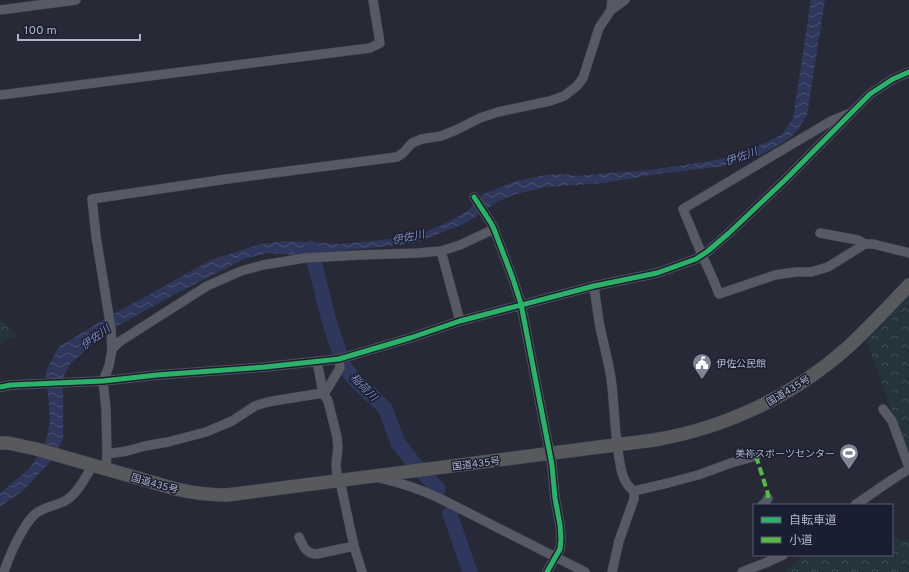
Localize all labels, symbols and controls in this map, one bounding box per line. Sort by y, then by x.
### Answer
scale bar [18,16,140,42]
text: 100 m [24,23,57,39]
water label: 伊佐川 [723,144,760,169]
water label: 伊佐川 [391,227,427,248]
water label: 伊佐川 [78,322,114,353]
public building icon: 伊佐公民館 [691,352,713,380]
place label: 伊佐公民館 [716,358,766,371]
water label: 稲荷川 [347,371,380,405]
street label: 国道435号 [765,373,813,409]
sports icon: 美祢スポーツセンター [838,442,860,470]
place label: 美祢スポーツセンター [735,448,835,461]
street label: 国道435号 [451,455,501,474]
street label: 国道435号 [130,472,180,497]
legend [753,504,893,556]
text: 自転車道 [789,513,837,529]
text: 小道 [789,533,813,549]

